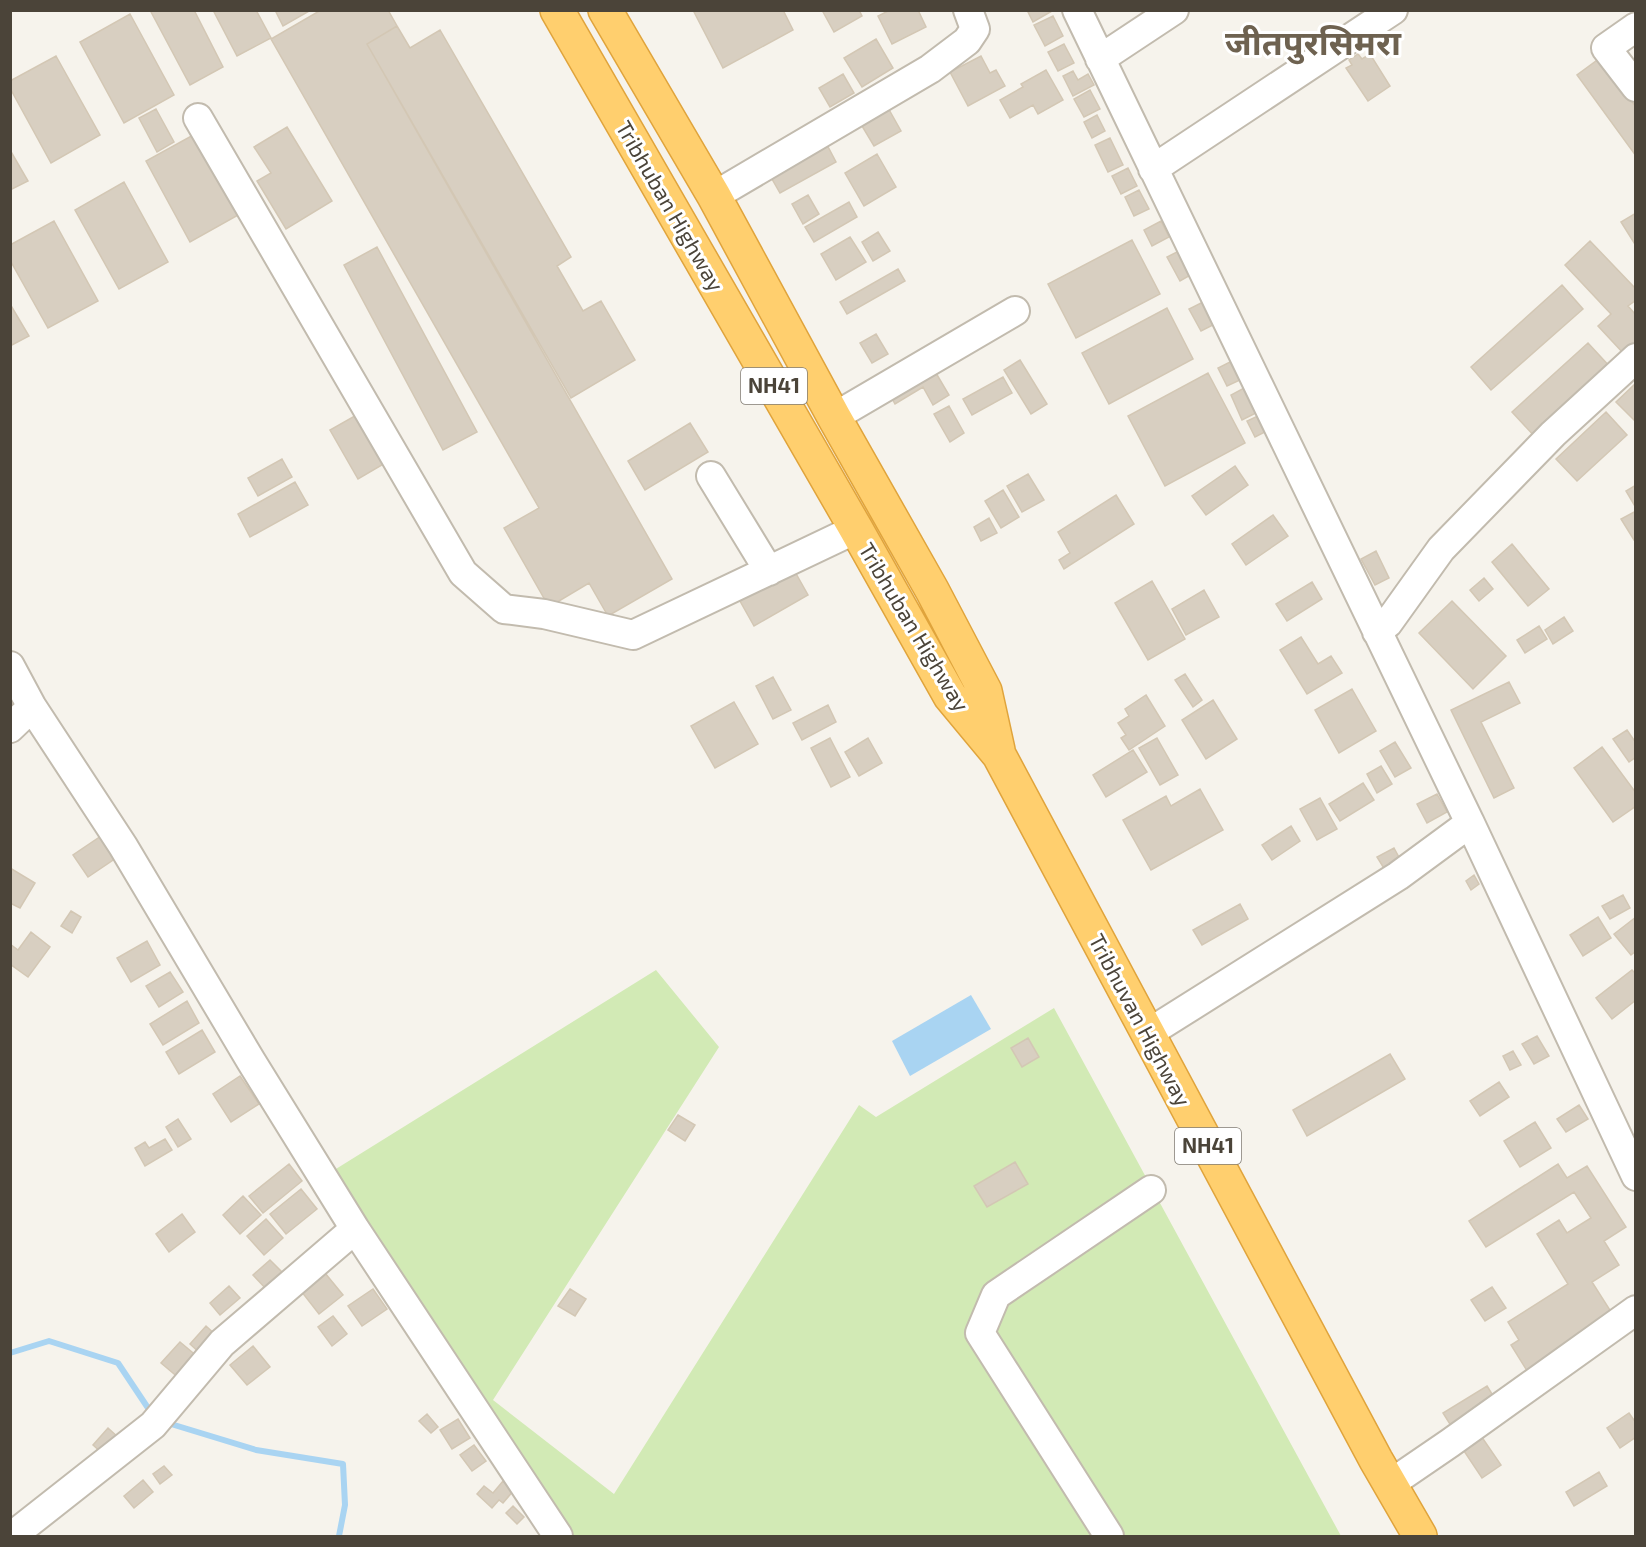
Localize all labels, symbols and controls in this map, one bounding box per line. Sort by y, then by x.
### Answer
district label: जीतपुरसिमरा [1225,21,1402,65]
street label: Tribhuban Highway [612,116,730,296]
road number: NH41 [741,368,807,404]
street label: Tribhuban Highway [854,537,976,716]
street label: Tribhuvan Highway [1085,929,1197,1110]
road number: NH41 [1175,1128,1241,1164]

